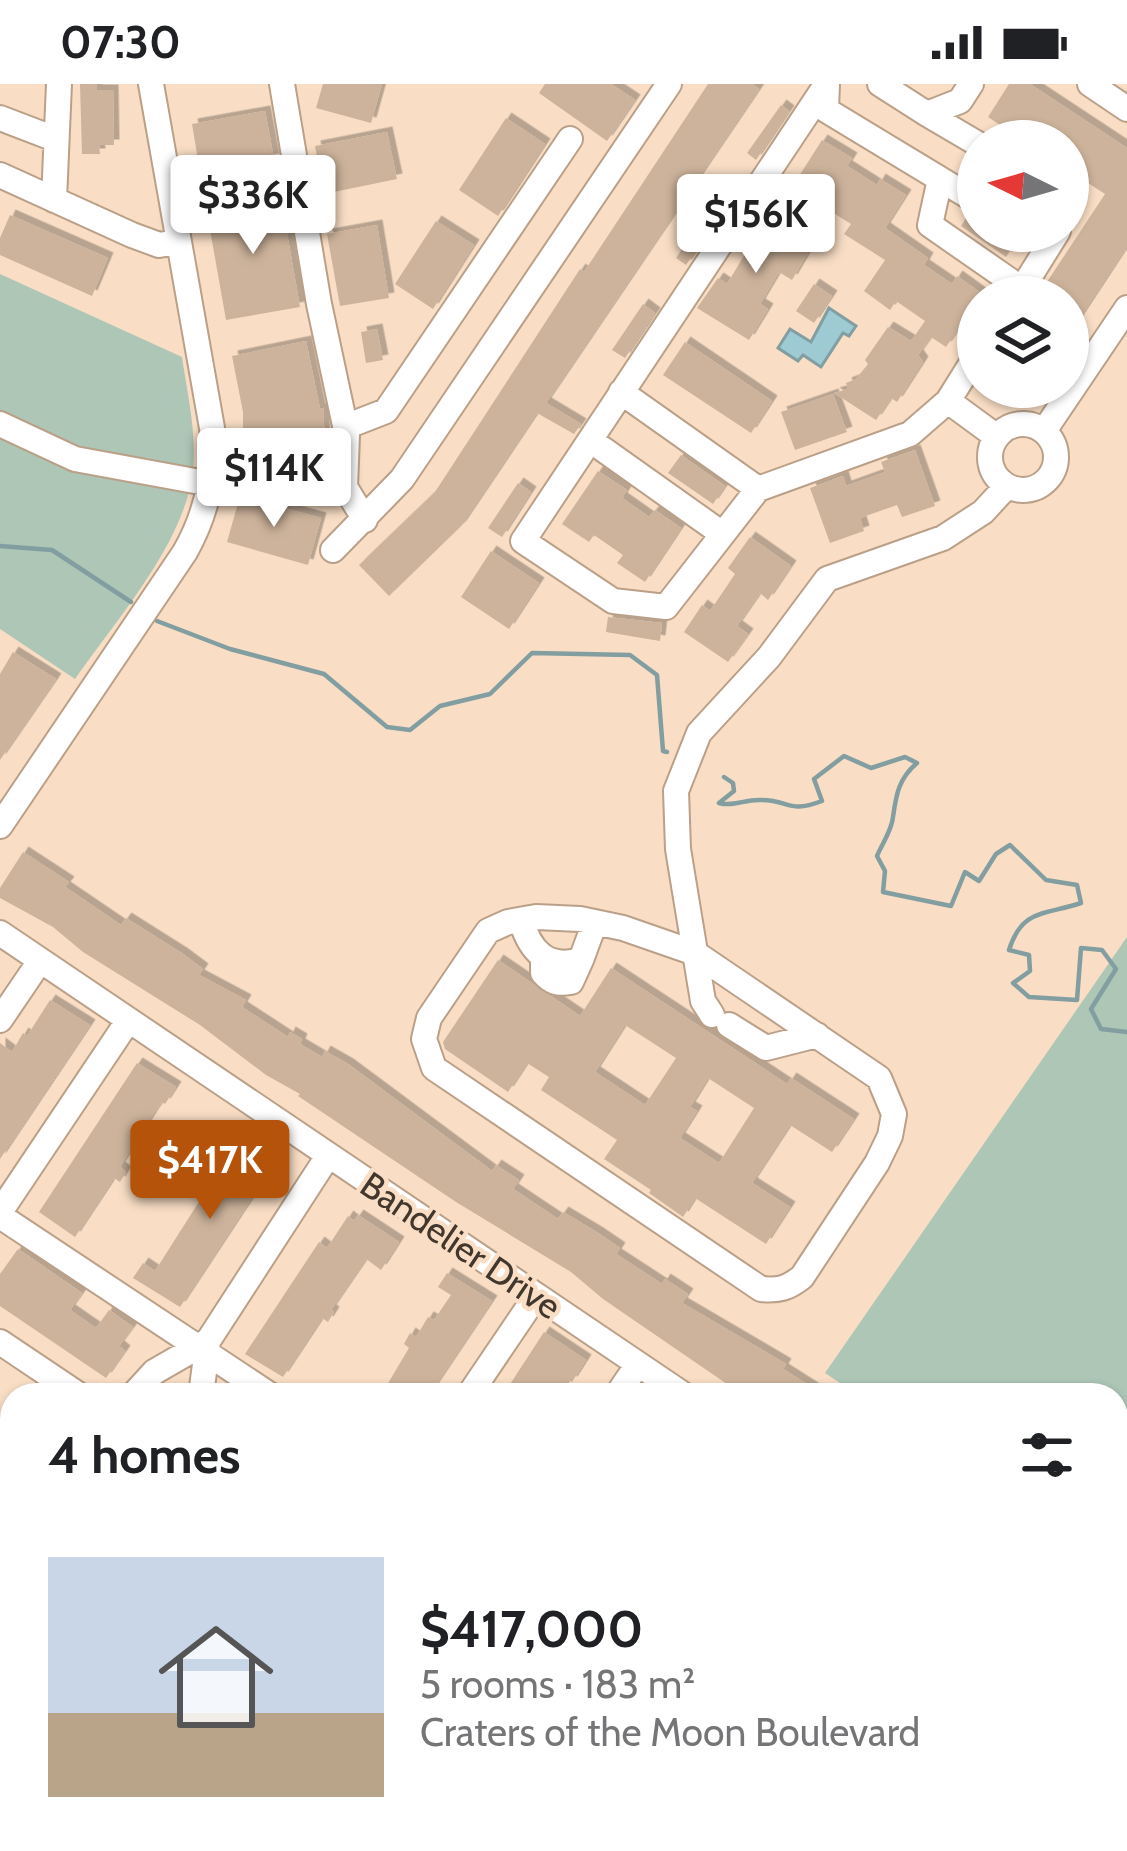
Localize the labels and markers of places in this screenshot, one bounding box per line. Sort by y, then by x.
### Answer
pin: $336K [169,155,337,257]
pin: $156K [672,174,840,276]
pin: $114K [190,428,358,530]
pin: $417K [126,1120,294,1222]

